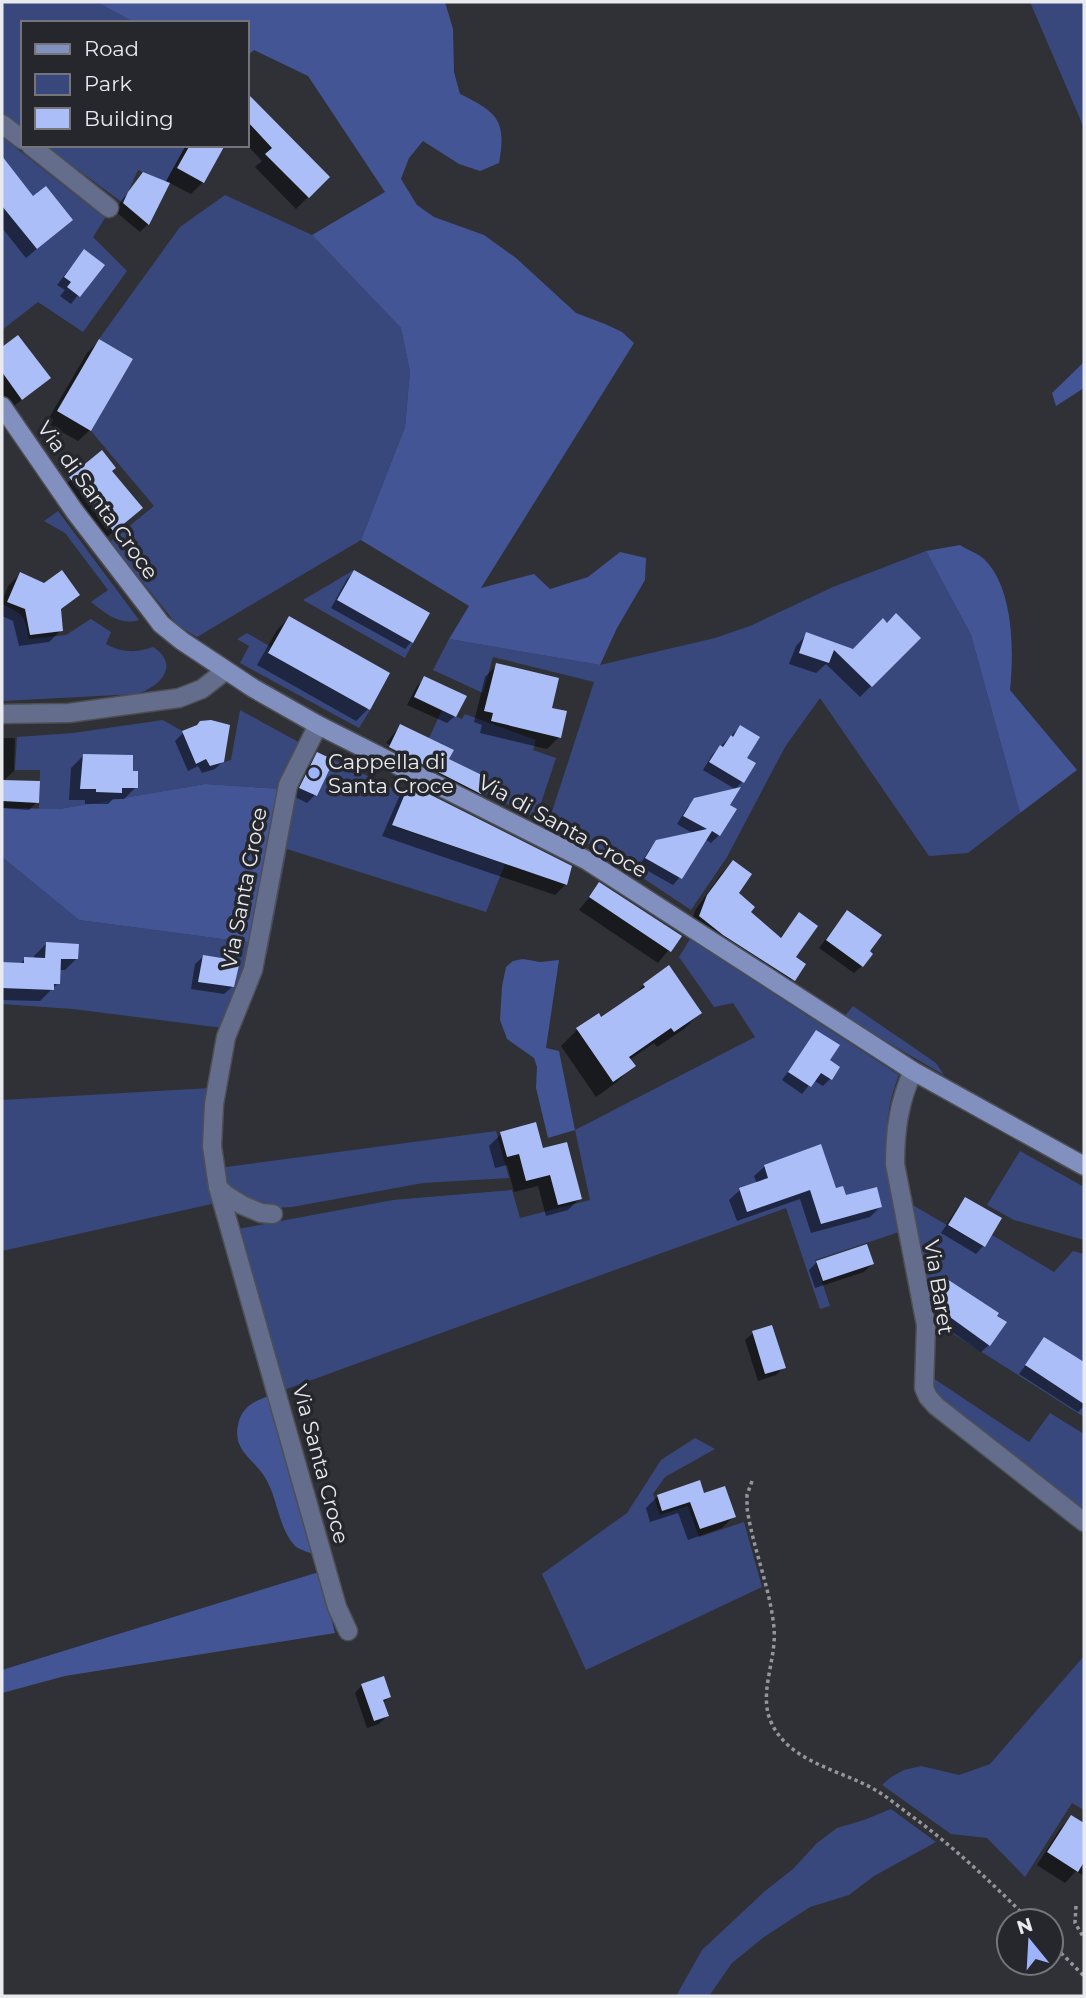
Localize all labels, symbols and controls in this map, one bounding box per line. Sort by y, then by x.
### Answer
legend [21,21,248,147]
text: Road [84,36,139,61]
text: Park [84,71,132,96]
text: Building [84,106,174,131]
street label: Via di Santa Croce [32,416,164,584]
place label: Cappella di Santa Croce [328,749,454,798]
marker: Cappella di Santa Croce [306,765,322,781]
street label: Via di Santa Croce [474,769,652,883]
street label: Via Santa Croce [216,805,272,971]
street label: Via Baret [919,1238,959,1336]
street label: Via Santa Croce [288,1382,354,1546]
north arrow [995,1907,1065,1977]
text: N [1014,1913,1036,1940]

